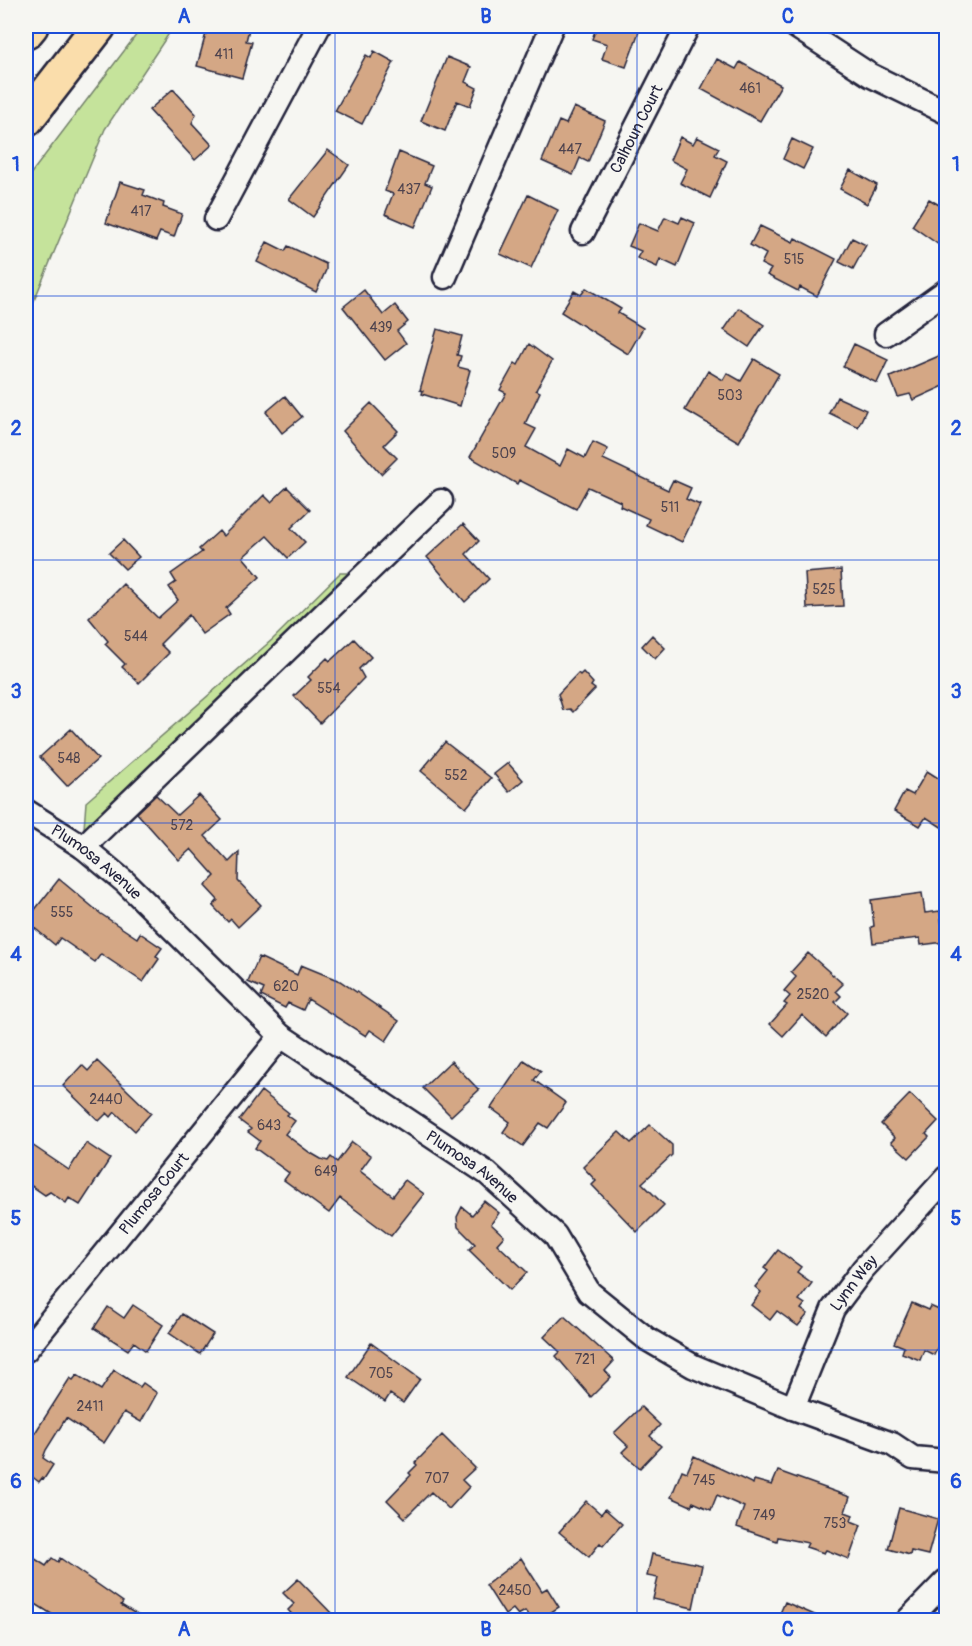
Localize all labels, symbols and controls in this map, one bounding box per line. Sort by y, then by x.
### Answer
text: A [178,4,191,29]
text: B [480,4,492,29]
text: C [782,4,794,29]
house number: 411 [214,46,234,63]
house number: 461 [739,80,761,97]
street label: Calhoun Court [606,81,668,177]
house number: 447 [558,141,582,158]
text: 1 [12,152,20,177]
text: 1 [952,152,960,177]
house number: 437 [397,181,421,198]
house number: 417 [131,203,152,220]
house number: 515 [784,251,804,268]
house number: 439 [369,319,393,336]
house number: 503 [718,387,743,404]
text: 2 [10,416,22,441]
text: 2 [950,416,962,441]
house number: 509 [492,445,516,462]
house number: 511 [661,499,679,516]
house number: 525 [812,581,836,598]
house number: 544 [124,628,148,645]
text: 3 [10,679,22,704]
text: 3 [950,679,962,704]
house number: 554 [317,680,341,697]
house number: 548 [58,750,80,767]
house number: 552 [444,767,468,784]
house number: 572 [171,817,194,834]
street label: Plumosa Avenue [47,820,146,904]
house number: 555 [51,904,73,921]
text: 4 [10,942,22,967]
text: 4 [950,942,962,967]
house number: 620 [273,978,299,995]
house number: 2520 [797,986,829,1003]
house number: 2440 [89,1091,123,1108]
house number: 643 [257,1117,281,1134]
street label: Plumosa Avenue [422,1126,522,1208]
street label: Plumosa Court [115,1148,194,1239]
house number: 649 [314,1163,338,1180]
text: 5 [11,1206,22,1231]
text: 5 [951,1206,962,1231]
street label: Lynn Way [826,1251,882,1315]
house number: 721 [575,1351,595,1368]
house number: 705 [369,1365,393,1382]
house number: 2411 [77,1398,103,1415]
text: 6 [10,1469,22,1494]
text: 6 [950,1469,962,1494]
house number: 707 [425,1470,450,1487]
house number: 745 [692,1472,716,1489]
house number: 749 [753,1507,775,1524]
house number: 753 [824,1515,847,1532]
house number: 2450 [498,1582,532,1599]
text: A [178,1617,191,1642]
text: B [480,1617,492,1642]
text: C [782,1617,794,1642]

